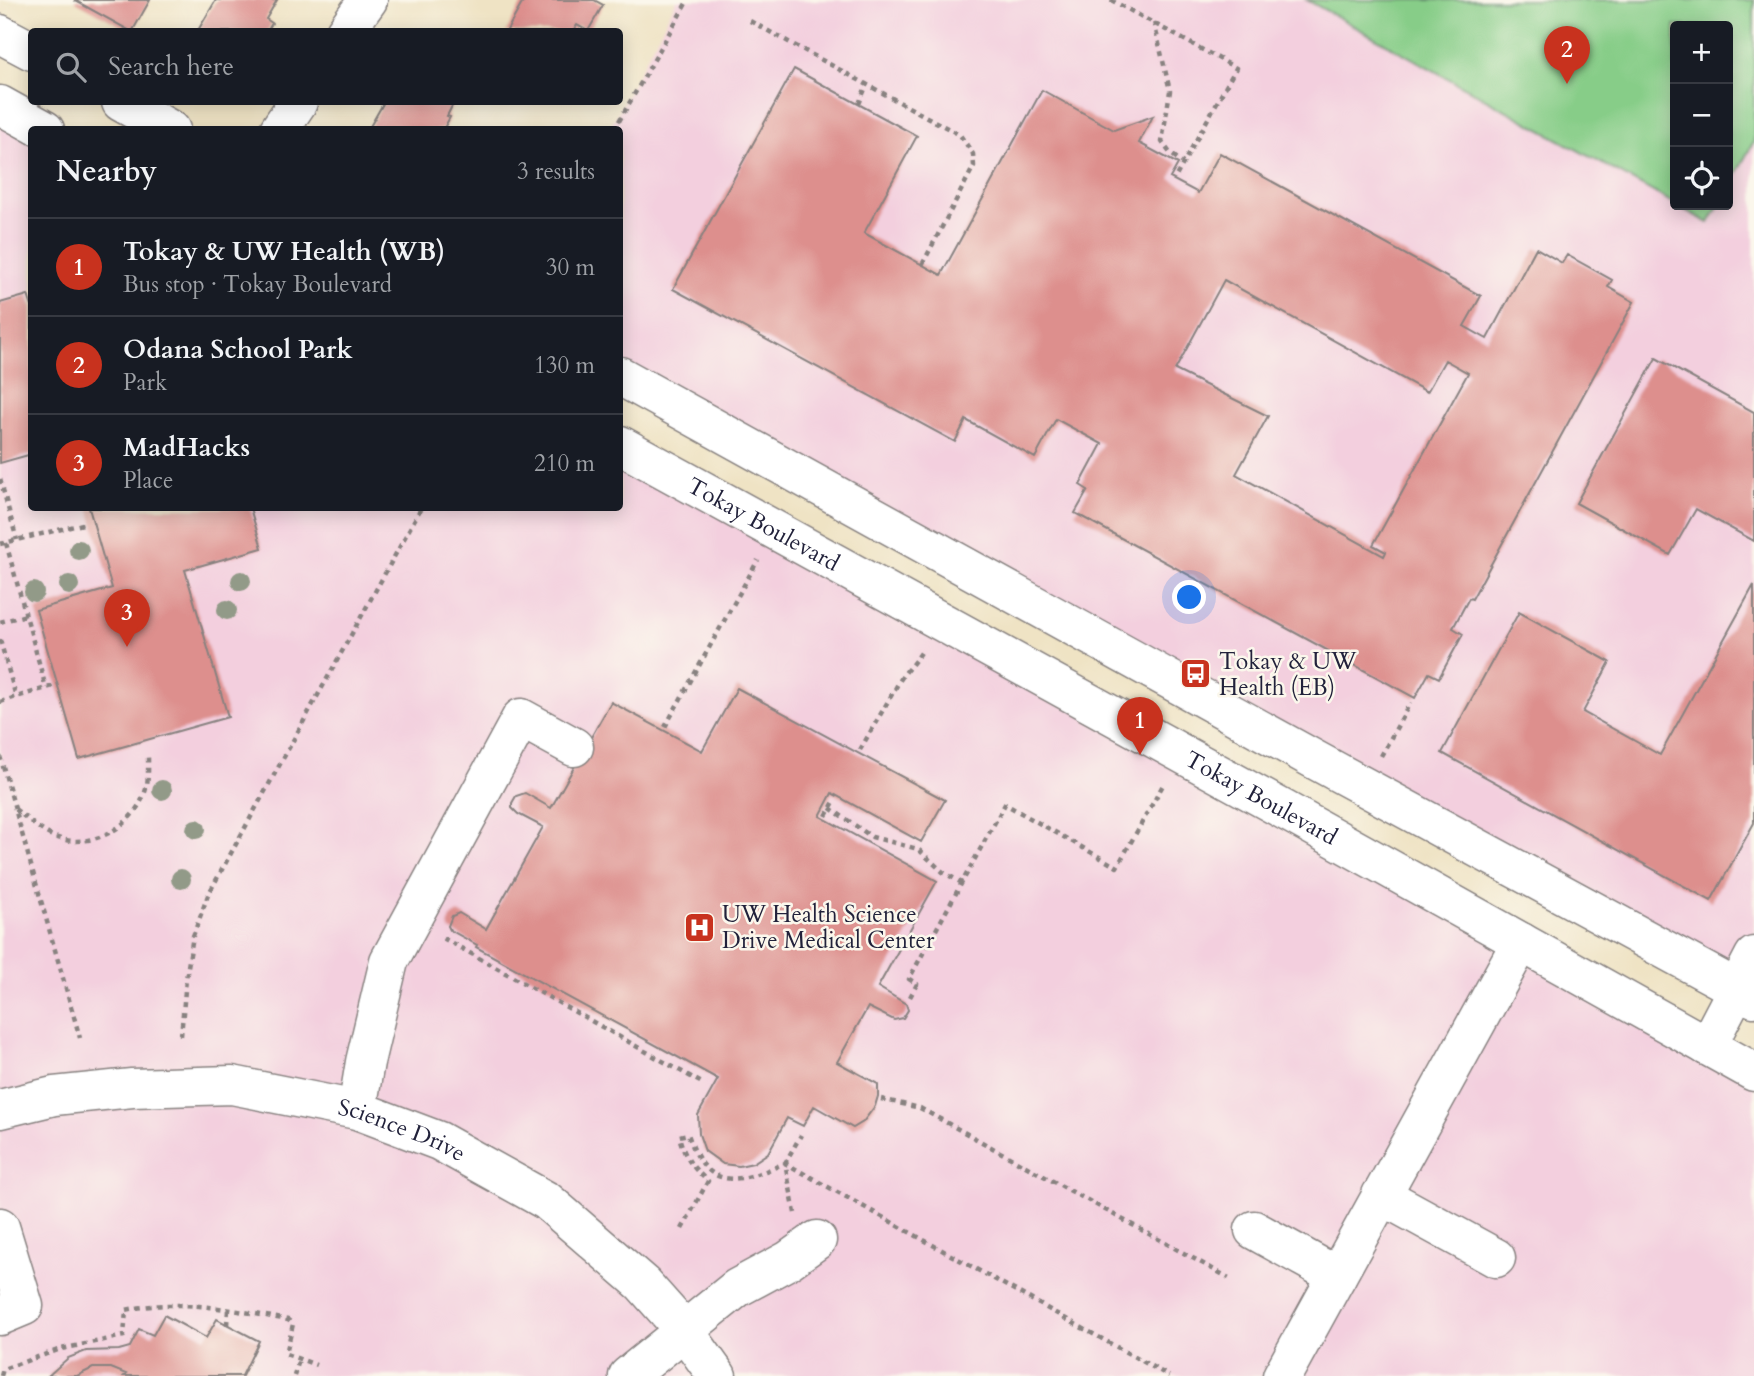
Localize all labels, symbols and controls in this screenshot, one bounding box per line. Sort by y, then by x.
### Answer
map controls [1670,21,1733,210]
button: + [1670,21,1733,84]
pin: 2 [1544,26,1590,84]
search box [28,28,623,105]
icon: search [52,48,90,86]
text: Search here [108,49,234,84]
button: − [1670,84,1733,147]
button: locate [1670,147,1733,210]
text: Nearby [56,151,157,192]
text: 3 results [517,156,595,187]
text: Tokay & UW Health (WB) [123,234,445,269]
text: 1 [73,252,85,283]
text: 30 m [546,252,595,283]
text: Bus stop · Tokay Boulevard [123,269,392,300]
text: Odana School Park [123,332,353,367]
text: 2 [73,350,85,381]
text: 130 m [534,350,595,381]
text: Park [123,367,167,398]
text: MadHacks [123,430,250,465]
text: 3 [73,448,85,479]
text: 210 m [534,448,595,479]
text: Place [123,465,173,496]
street label: Tokay Boulevard [682,470,846,579]
your location [1172,580,1206,614]
pin: 3 [104,589,150,647]
place label: Tokay & UW Health (EB) [1219,646,1357,703]
bus stop icon: Tokay & UW Health (EB) [1179,657,1213,691]
pin: 1 [1117,697,1163,755]
street label: Tokay Boulevard [1180,744,1343,853]
place label: UW Health Science Drive Medical Center [722,899,935,956]
hospital icon: UW Health Science Drive Medical Center [682,910,716,944]
street label: Science Drive [335,1092,471,1169]

